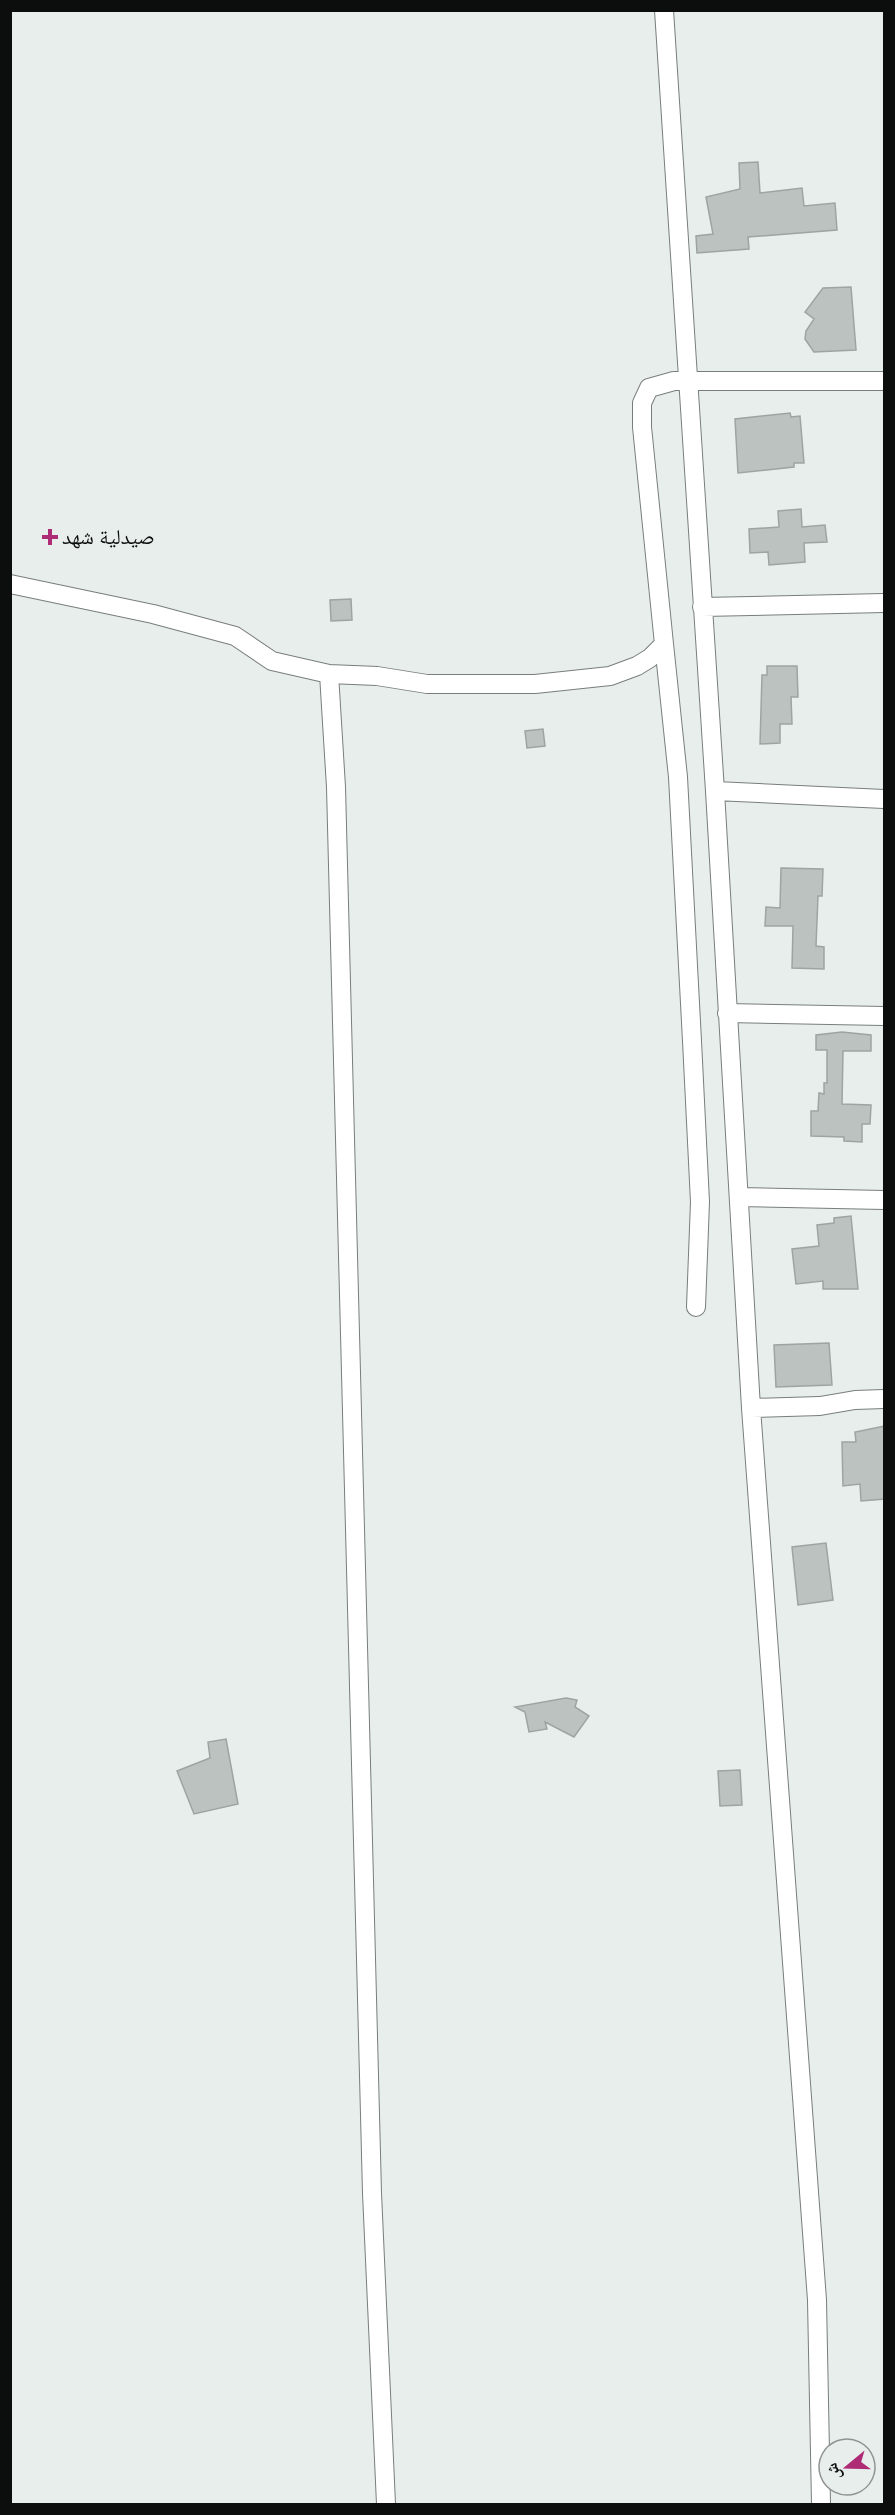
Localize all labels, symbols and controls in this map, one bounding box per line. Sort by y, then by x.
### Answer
place label: صيدلية شهد [62,523,155,549]
marker: صيدلية شهد [43,530,57,544]
north arrow [817,2437,877,2497]
text: ش [821,2461,845,2483]

